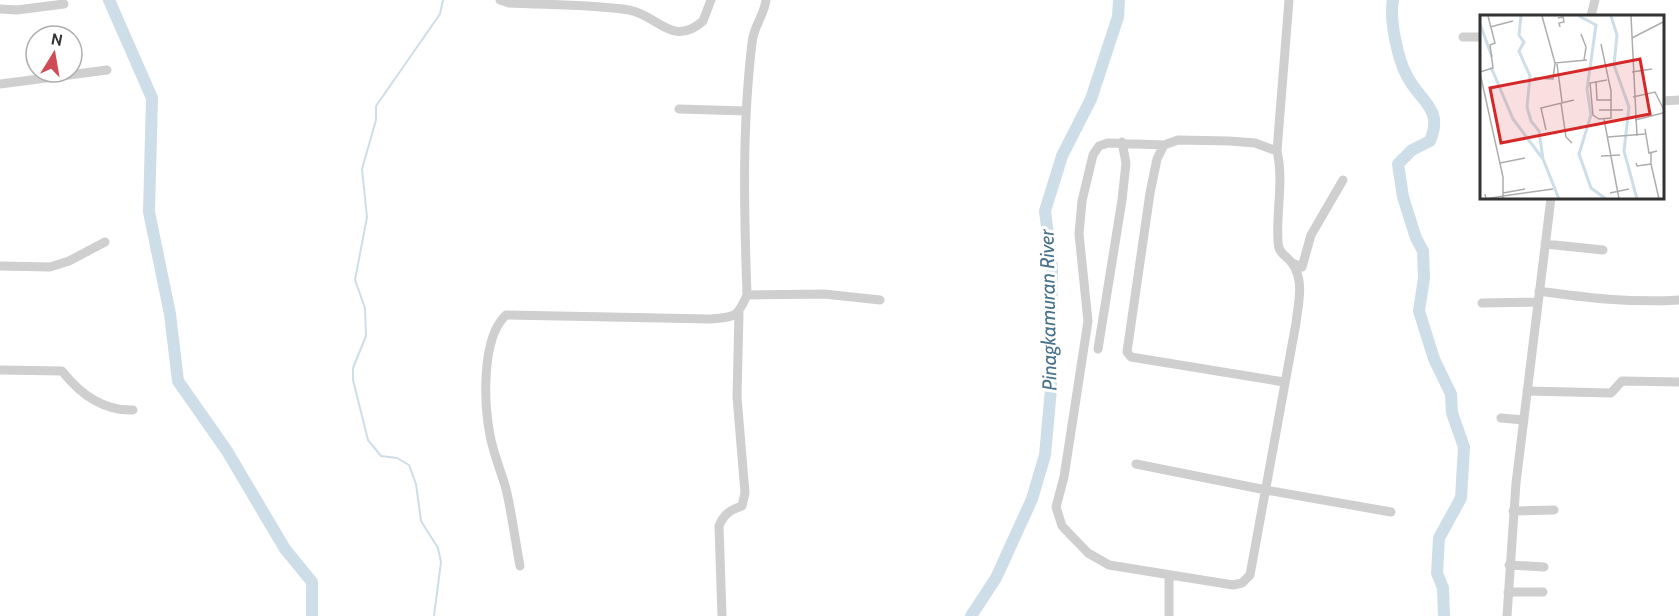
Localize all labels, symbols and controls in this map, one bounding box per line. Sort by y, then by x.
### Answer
inset map [1480,15,1664,200]
north arrow [24,24,84,84]
text: N [49,29,64,50]
water label: Pinagkamuran River [1035,228,1061,391]

